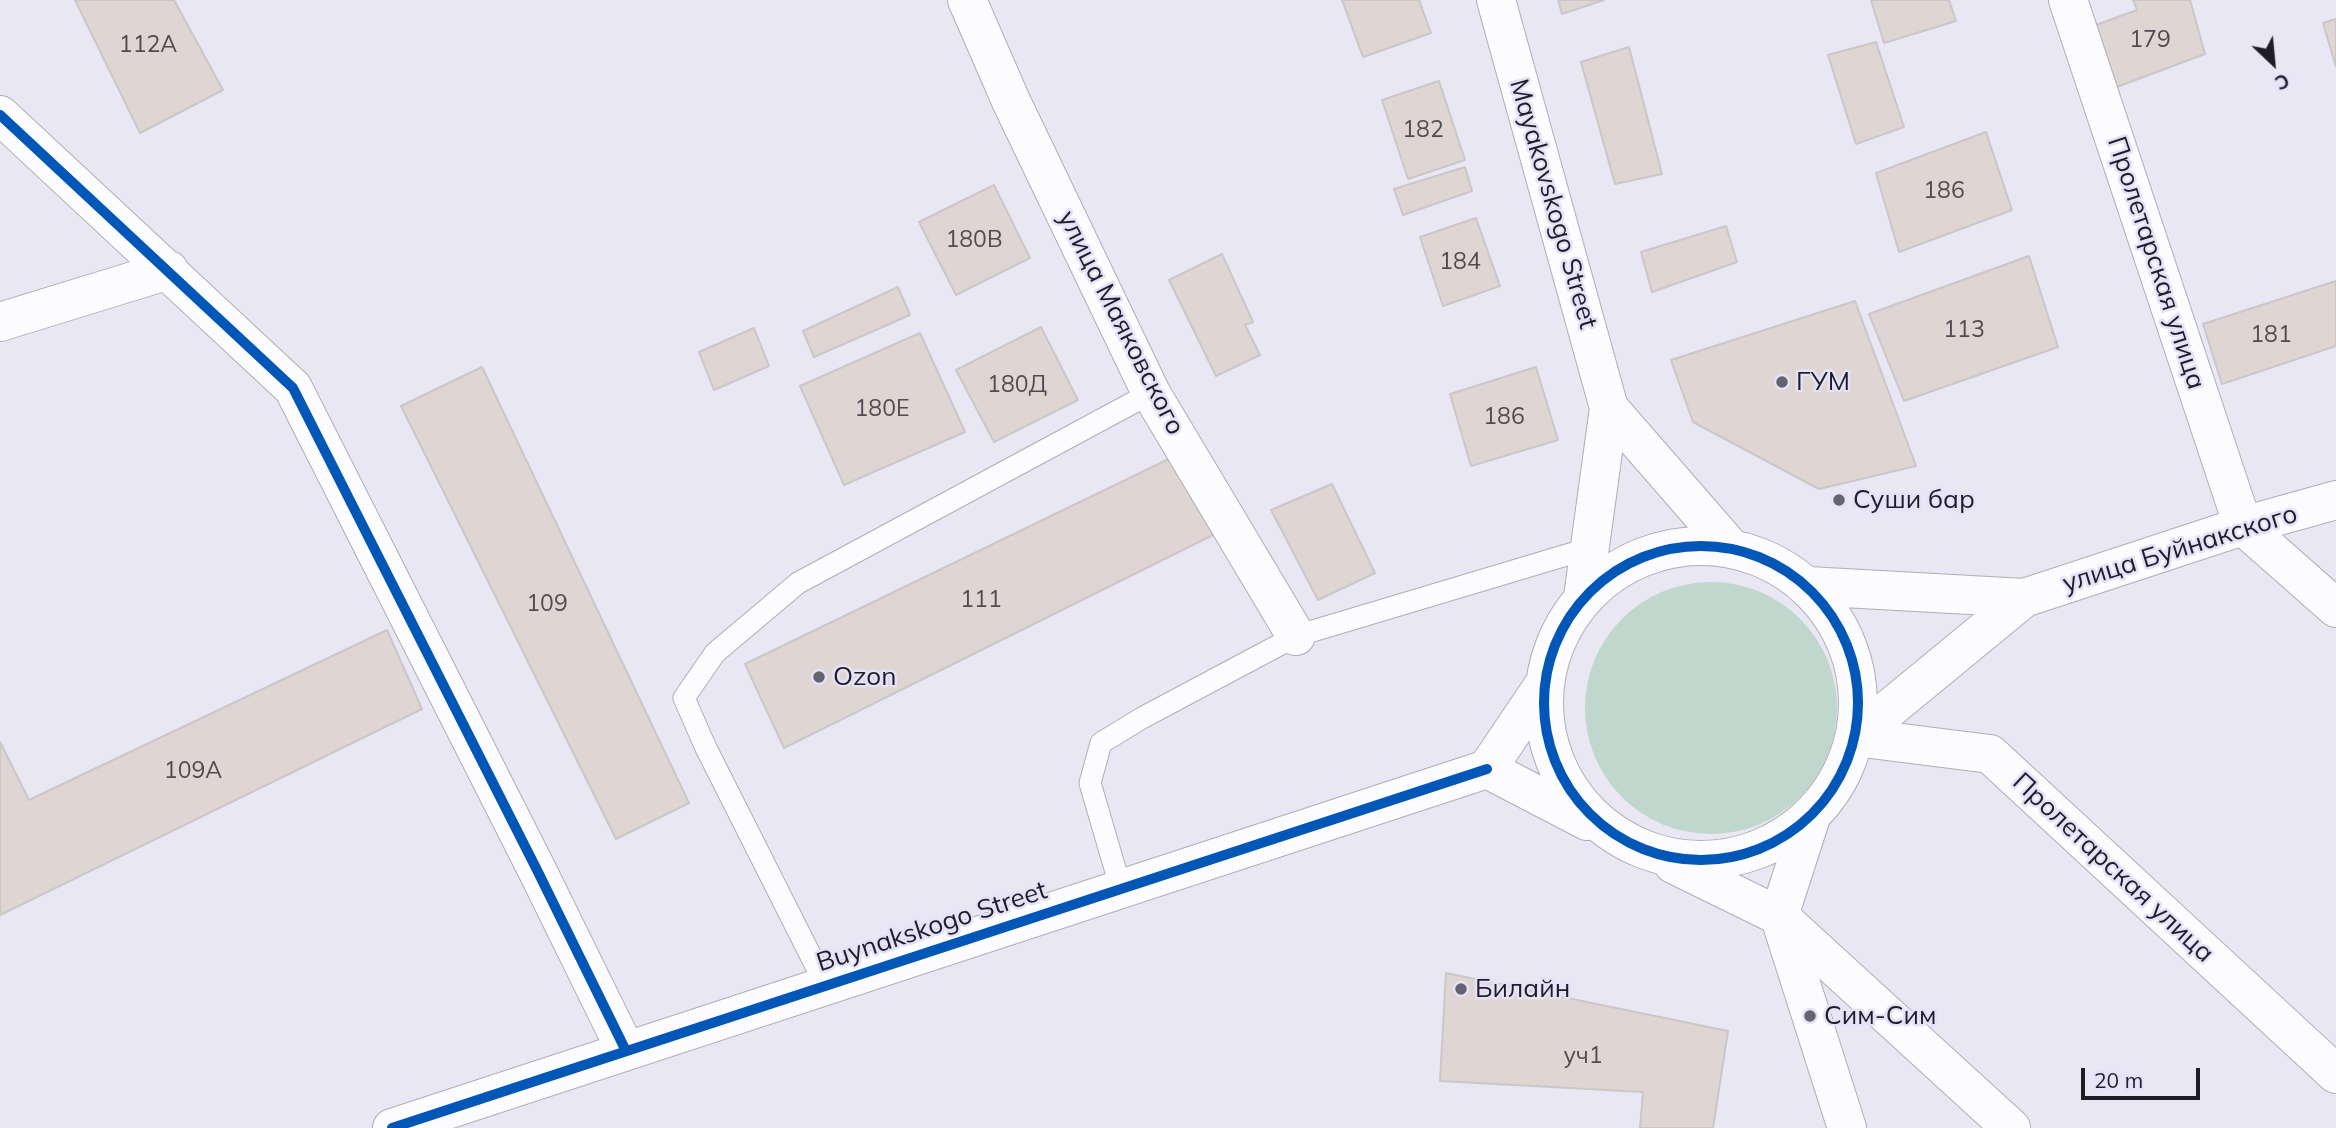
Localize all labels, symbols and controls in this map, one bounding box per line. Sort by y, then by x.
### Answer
house number: 179 [2129,26,2171,54]
north arrow [2238,28,2308,98]
house number: 112А [119,31,177,59]
text: С [2271,68,2293,96]
street label: Mayakovskogo Street [1502,76,1604,332]
house number: 182 [1402,116,1444,144]
street label: Пролетарская улица [2100,133,2212,393]
house number: 186 [1923,177,1965,205]
street label: улица Маяковского [1051,206,1191,440]
house number: 180В [945,226,1003,254]
house number: 184 [1439,248,1481,276]
house number: 113 [1943,316,1985,344]
house number: 181 [2250,321,2292,349]
place label: ГУМ [1796,366,1850,398]
house number: 180Д [987,371,1047,399]
marker: ГУМ [1774,374,1790,390]
house number: 180Е [855,395,909,423]
house number: 186 [1483,403,1525,431]
place label: Суши бар [1853,484,1975,516]
marker: Суши бар [1831,492,1847,508]
street label: улица Буйнакского [2059,498,2301,600]
house number: 111 [960,586,1002,614]
house number: 109 [526,590,568,618]
place label: Ozon [833,661,896,693]
marker: Ozon [811,669,827,685]
house number: 109А [164,757,222,785]
street label: Пролетарская улица [2006,767,2220,969]
street label: Buynakskogo Street [813,875,1051,979]
place label: Билайн [1475,973,1570,1005]
marker: Билайн [1453,981,1469,997]
place label: Сим-Сим [1824,1000,1937,1032]
marker: Сим-Сим [1802,1008,1818,1024]
house number: уч1 [1563,1042,1603,1070]
scale bar [2084,1054,2203,1098]
text: 20 m [2094,1067,2143,1093]

